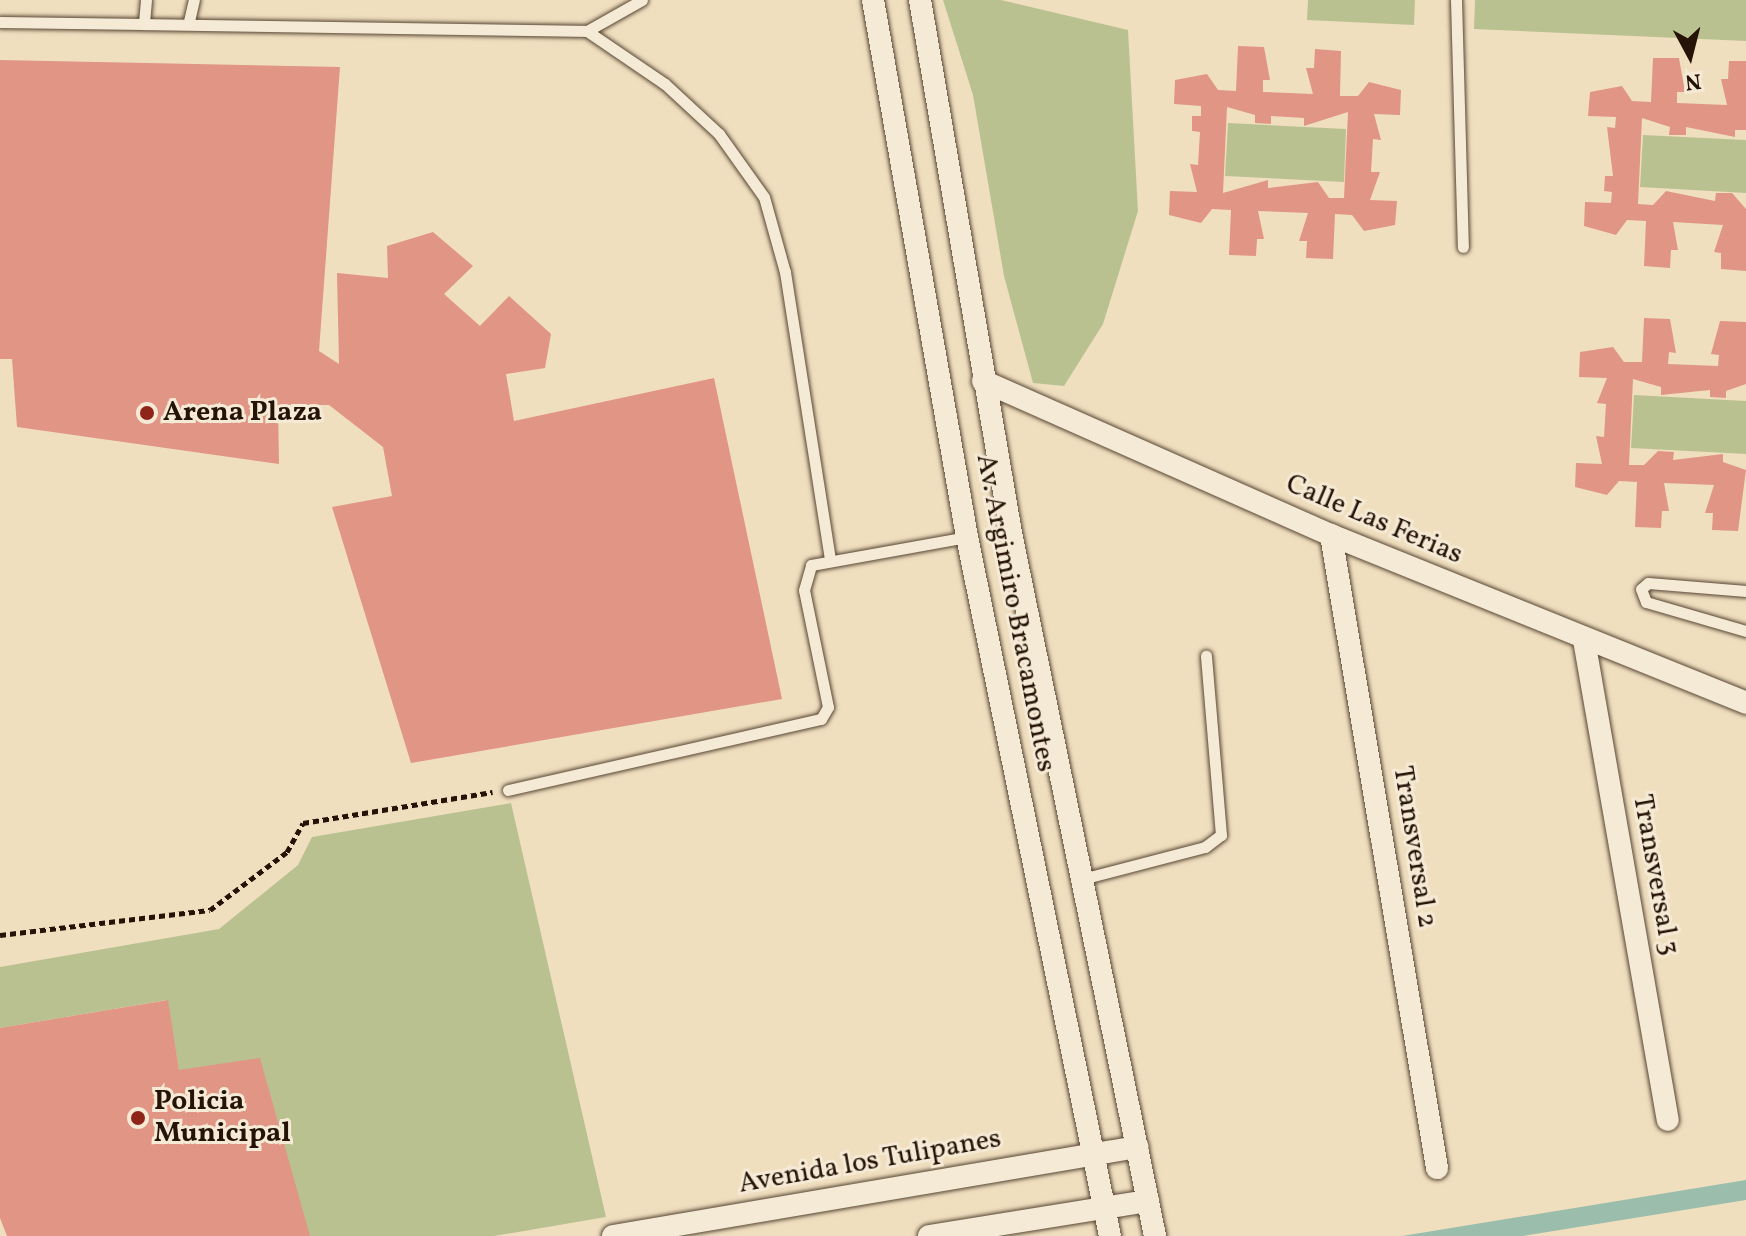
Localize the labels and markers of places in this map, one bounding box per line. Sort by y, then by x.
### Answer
place label: Arena Plaza [163,396,322,430]
marker: Arena Plaza [138,404,156,422]
place label: Policia Municipal [154,1085,291,1151]
marker: Policia Municipal [129,1109,147,1127]

